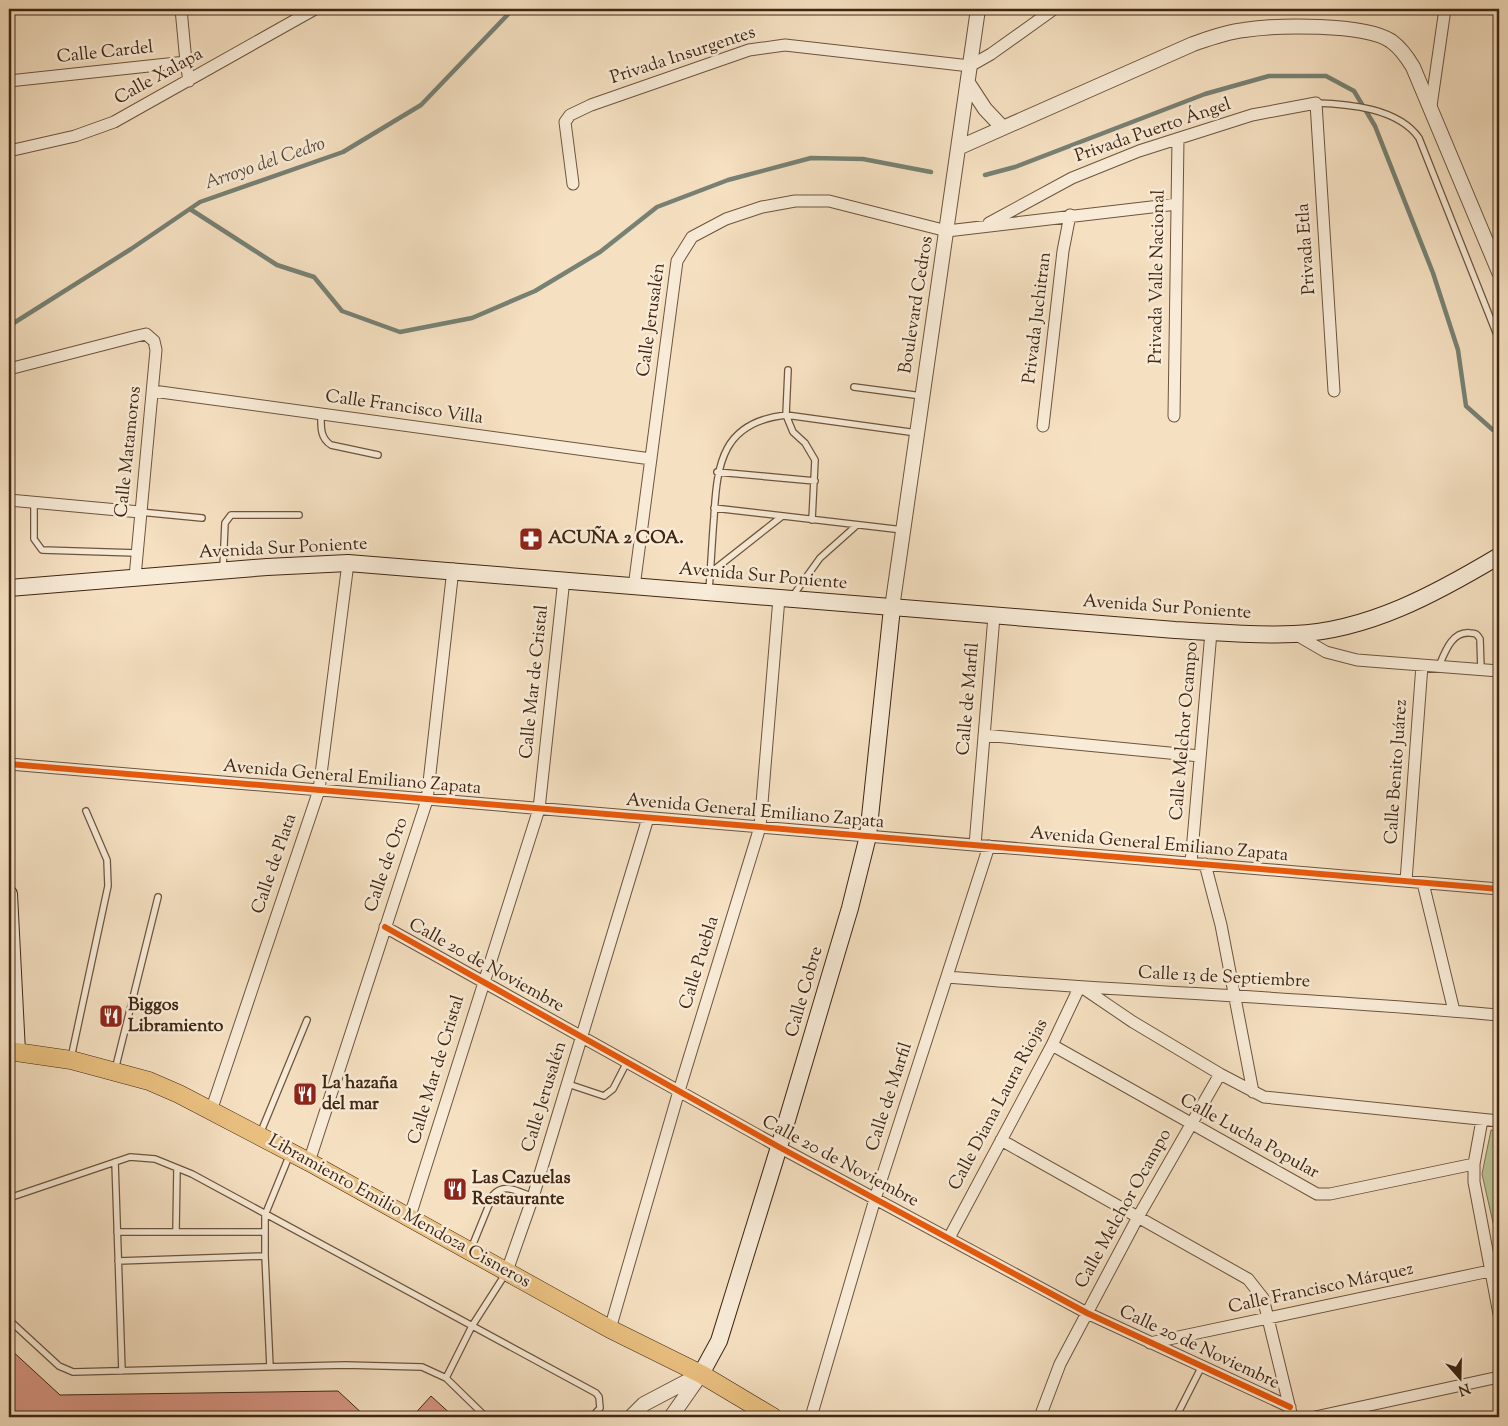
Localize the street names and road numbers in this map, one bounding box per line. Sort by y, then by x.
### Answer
street label: Privada Insurgentes [607,20,759,92]
street label: Calle Cardel [55,35,155,71]
street label: Calle Xalapa [110,42,208,112]
street label: Privada Puerto Ángel [1071,92,1235,170]
street label: Privada Valle Nacional [1143,189,1173,365]
street label: Privada Etla [1291,202,1323,296]
street label: Boulevard Cedros [893,234,941,376]
street label: Privada Juchitran [1017,250,1059,385]
street label: Calle Jerusalén [631,261,673,379]
street label: Calle Francisco Villa [324,384,484,432]
street label: Calle Matamoros [109,385,149,519]
street label: Avenida Sur Poniente [198,532,368,566]
street label: Avenida Sur Poniente [678,557,848,597]
street label: Avenida Sur Poniente [1082,589,1252,627]
street label: Calle Mar de Cristal [514,604,556,760]
street label: Calle Melchor Ocampo [1164,640,1206,821]
street label: Calle de Marfil [951,642,987,756]
street label: Calle Benito Juárez [1379,698,1415,845]
street label: Avenida General Emiliano Zapata [222,754,482,802]
street label: Avenida General Emiliano Zapata [625,788,885,836]
street label: Calle de Plata [246,810,304,918]
street label: Calle de Oro [359,814,415,916]
street label: Avenida General Emiliano Zapata [1029,821,1289,869]
street label: Calle 20 de Noviembre [403,912,569,1020]
street label: Calle Puebla [674,913,726,1013]
street label: Calle Cobre [780,944,830,1040]
street label: Calle 13 de Septiembre [1137,961,1311,995]
street label: Calle Mar de Cristal [402,992,472,1148]
street label: Calle Diana Laura Riojas [943,1014,1055,1196]
street label: Calle Jerusalén [516,1038,574,1156]
street label: Calle de Marfil [860,1039,920,1155]
street label: Calle Lucha Popular [1175,1088,1324,1186]
street label: Calle 20 de Noviembre [757,1110,923,1214]
street label: Calle Melchor Ocampo [1069,1124,1179,1294]
street label: Libramiento Emilio Mendoza Cisneros [263,1129,535,1295]
street label: Calle Francisco Márquez [1226,1257,1416,1321]
street label: Calle 20 de Noviembre [1114,1299,1284,1397]

